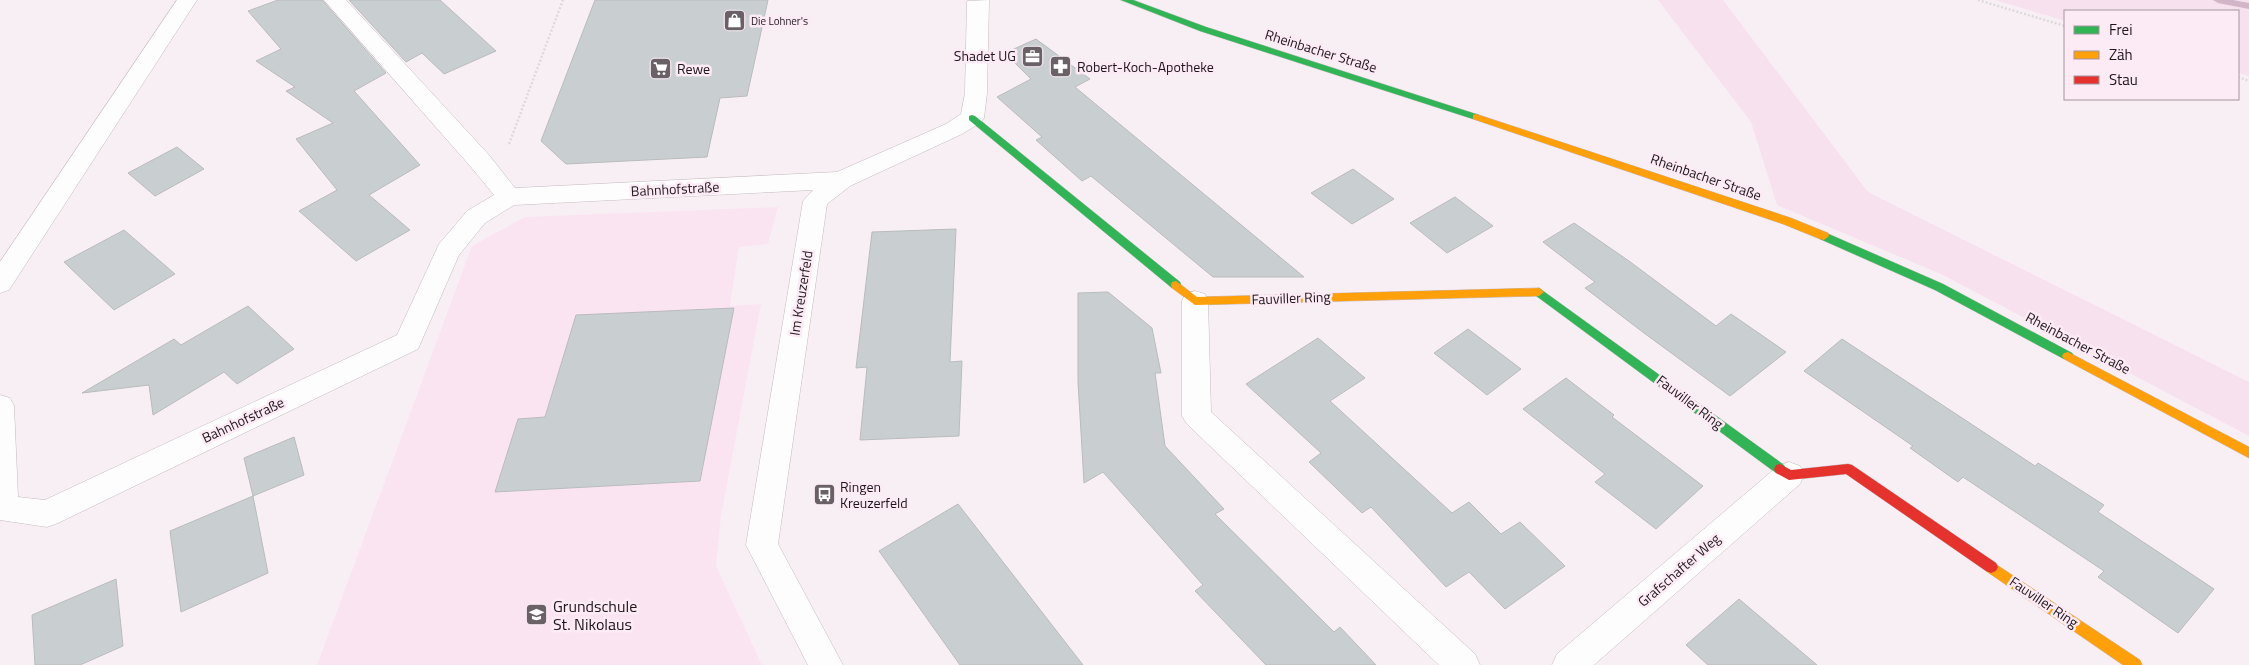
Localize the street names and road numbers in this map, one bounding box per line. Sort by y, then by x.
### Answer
street label: Rheinbacher Straße [1263,24,1380,78]
street label: Rheinbacher Straße [1648,148,1764,205]
street label: Bahnhofstraße [630,176,720,201]
street label: Im Kreuzerfeld [783,249,818,337]
street label: Fauviller Ring [1251,286,1331,309]
street label: Rheinbacher Straße [2022,306,2134,379]
street label: Fauviller Ring [1652,369,1728,434]
street label: Bahnhofstraße [198,391,287,448]
street label: Grafschafter Weg [1633,528,1725,611]
street label: Fauviller Ring [2006,571,2083,632]

